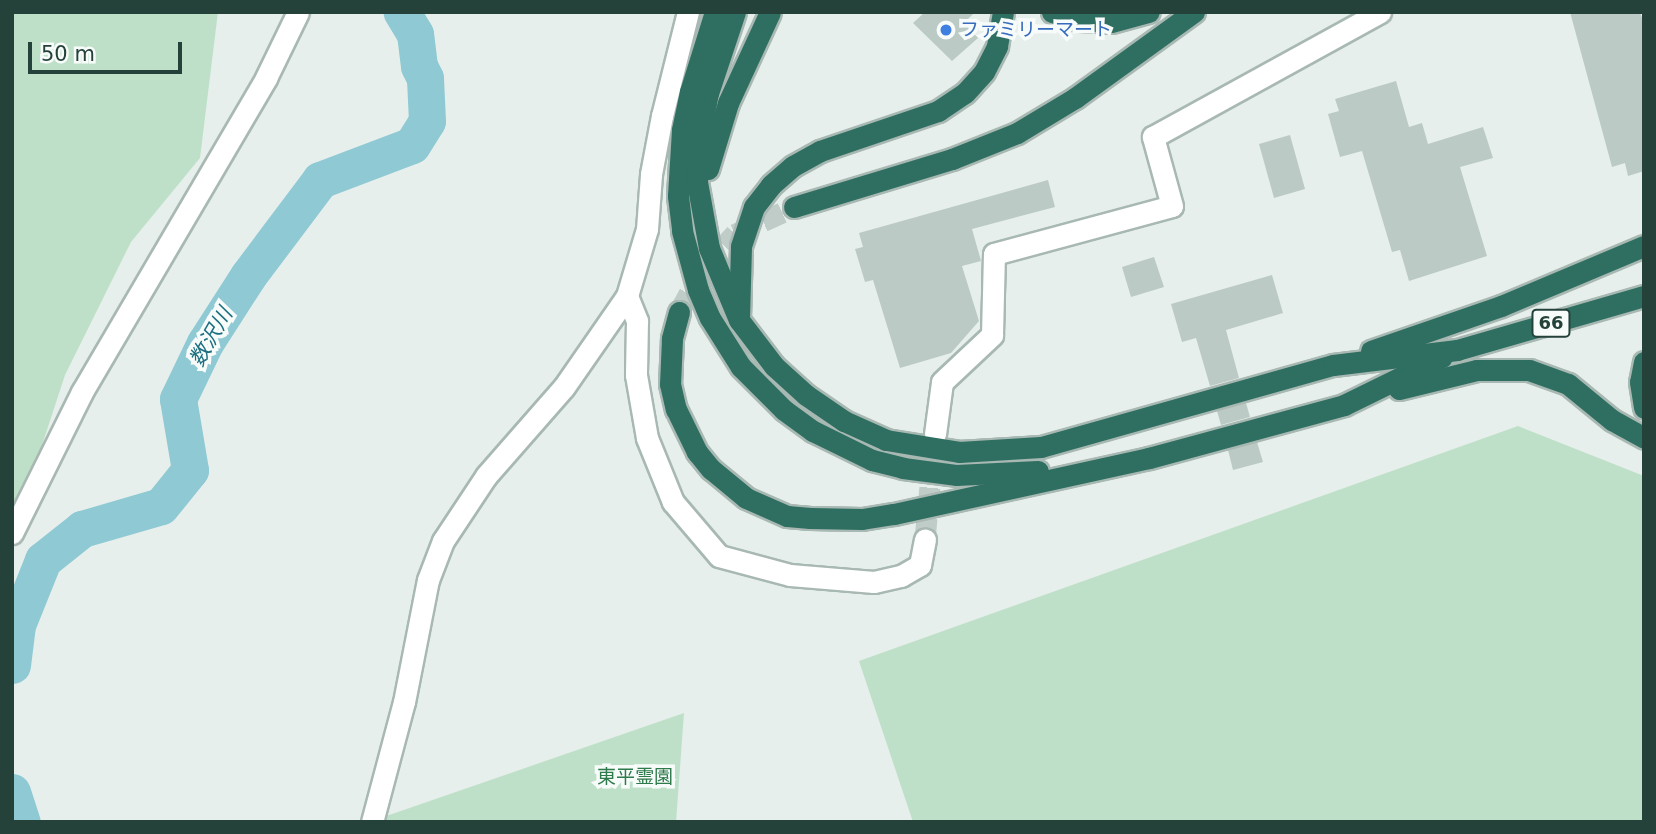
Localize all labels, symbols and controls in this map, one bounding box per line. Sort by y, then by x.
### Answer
place label: ファミリーマート [960,19,1112,41]
marker: ファミリーマート [938,22,954,38]
scale bar [32,28,186,72]
text: 50 m [41,42,95,66]
water label: 数沢川 [184,303,238,371]
road number: 66 [1530,309,1572,338]
park label: 東平霊園 [597,766,673,788]

